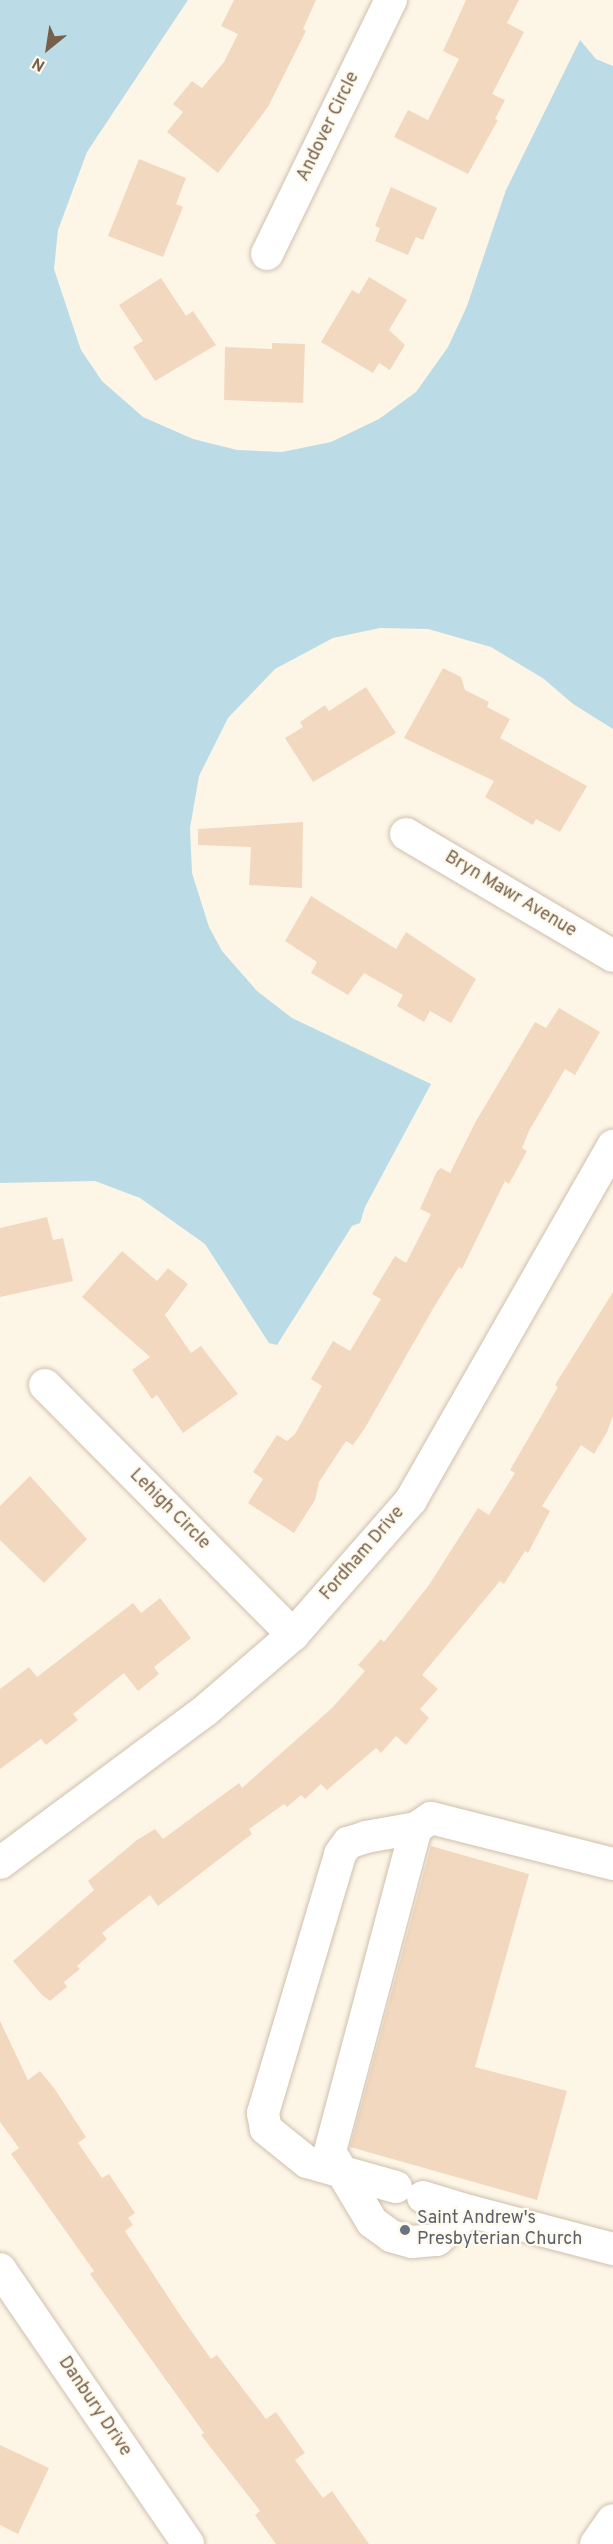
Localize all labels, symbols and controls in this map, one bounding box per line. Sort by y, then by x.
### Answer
north arrow [18,18,78,78]
text: N [29,52,49,75]
street label: Andover Circle [293,69,365,185]
street label: Bryn Mawr Avenue [440,847,580,943]
street label: Lehigh Circle [124,1465,214,1555]
street label: Fordham Drive [316,1503,410,1605]
place label: Saint Andrew's Presbyterian Church [417,2209,582,2252]
marker: Saint Andrew's Presbyterian Church [398,2223,412,2237]
street label: Danbury Drive [53,2353,135,2461]

